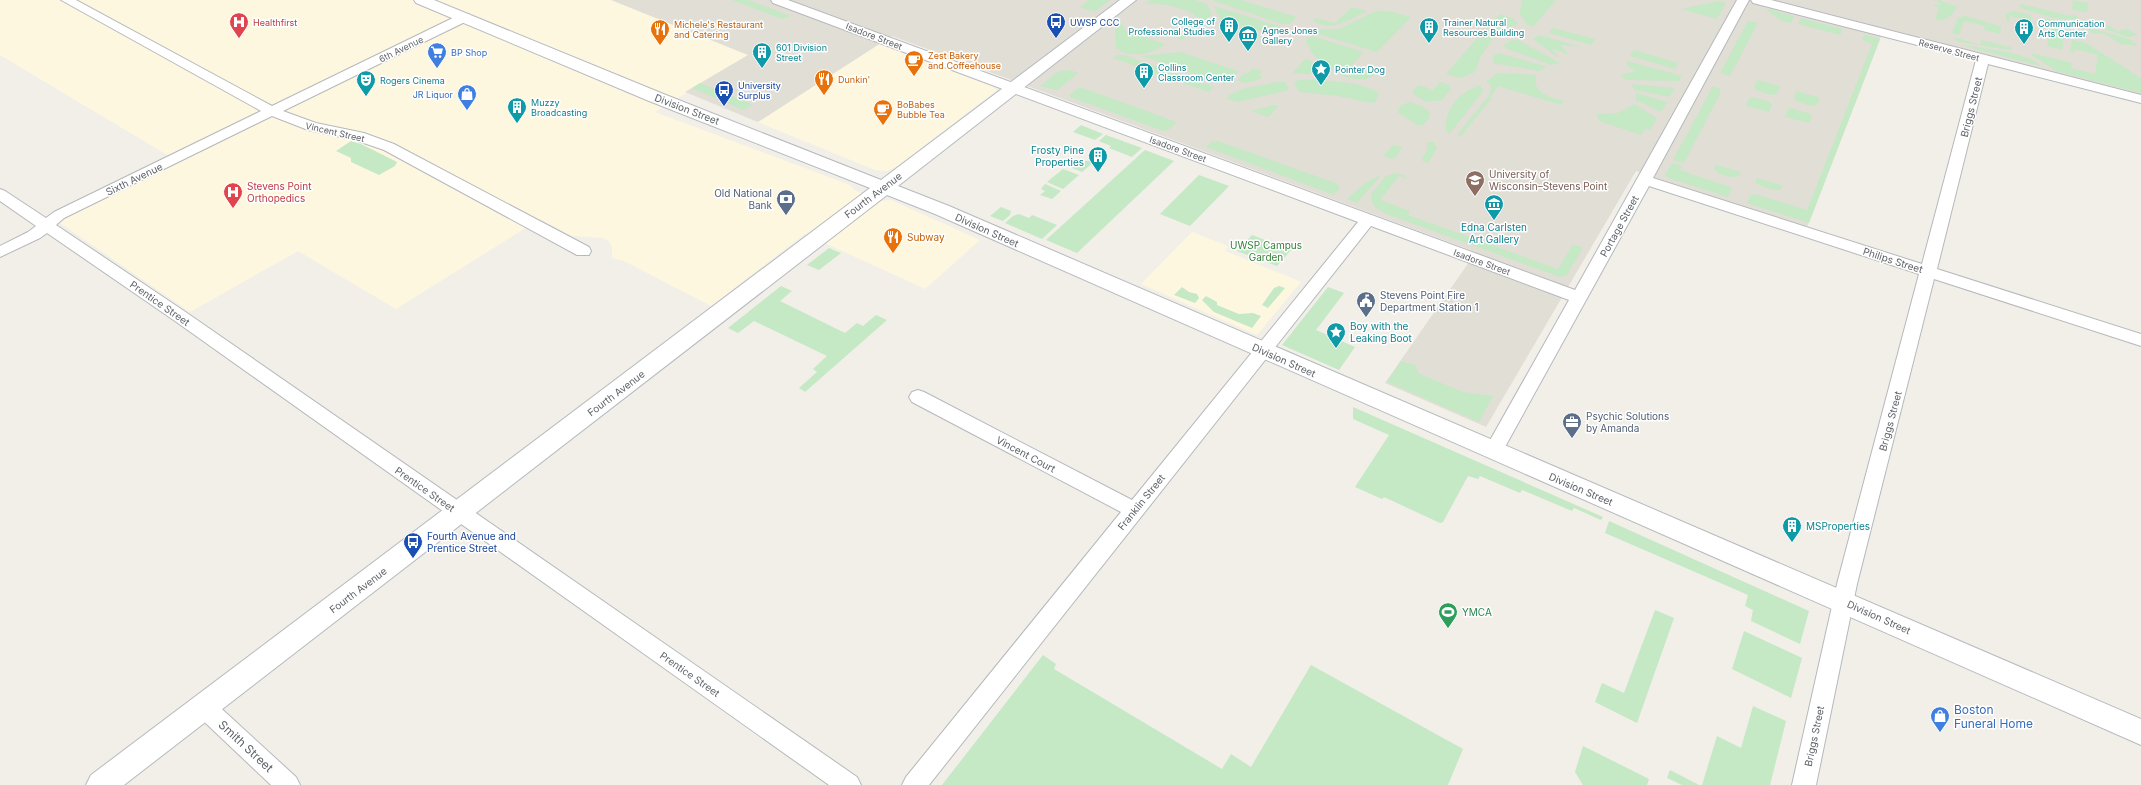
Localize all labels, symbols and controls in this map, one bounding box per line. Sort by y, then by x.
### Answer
hospital icon: Healthfirst [228,11,250,39]
bus stop icon: UWSP CCC [1045,11,1067,39]
building icon: College of Professional Studies [1218,15,1240,43]
place label: College of Professional Studies [1128,16,1216,37]
building icon: Trainer Natural Resources Building [1418,16,1440,44]
place label: Healthfirst [253,17,297,28]
place label: UWSP CCC [1070,17,1120,28]
place label: Trainer Natural Resources Building [1443,17,1524,38]
building icon: Communication Arts Center [2013,17,2035,45]
restaurant icon: Michele's Restaurant and Catering [649,18,671,46]
place label: Communication Arts Center [2038,18,2105,39]
place label: Michele's Restaurant and Catering [674,19,763,40]
street label: Isadore Street [844,20,904,52]
museum icon: Agnes Jones Gallery [1237,24,1259,52]
place label: Agnes Jones Gallery [1262,25,1318,46]
street label: 6th Avenue [377,34,425,64]
street label: Reserve Street [1917,37,1981,63]
supermarket icon: BP Shop [426,41,448,69]
building icon: 601 Division Street [751,41,773,69]
place label: 601 Division Street [776,42,827,63]
place label: BP Shop [451,47,488,58]
cafe icon: Zest Bakery and Coffeehouse [903,49,925,77]
place label: Zest Bakery and Coffeehouse [928,50,1001,71]
place icon: Pointer Dog [1310,58,1332,86]
building icon: Collins Classroom Center [1133,61,1155,89]
place label: Collins Classroom Center [1158,62,1235,83]
place label: Pointer Dog [1335,64,1385,75]
restaurant icon: Dunkin' [813,68,835,96]
theatre icon: Rogers Cinema [355,69,377,97]
place label: Dunkin' [838,74,870,85]
place label: Rogers Cinema [380,75,445,86]
street label: Briggs Street [1958,75,1984,138]
bus stop icon: University Surplus [713,79,735,107]
place label: University Surplus [738,80,781,101]
shop icon: JR Liquor [456,83,478,111]
place label: JR Liquor [413,89,454,100]
street label: Division Street [653,91,722,127]
building icon: Muzzy Broadcasting [506,96,528,124]
place label: Muzzy Broadcasting [531,97,587,118]
cafe icon: BoBabes Bubble Tea [872,98,894,126]
place label: BoBabes Bubble Tea [897,99,945,120]
street label: Vincent Street [304,120,366,144]
street label: Isadore Street [1148,134,1208,164]
place label: Frosty Pine Properties [1031,144,1084,168]
building icon: Frosty Pine Properties [1087,145,1109,173]
street label: Sixth Avenue [104,160,164,198]
place label: University of Wisconsin–Stevens Point [1489,168,1608,192]
school or university icon: University of Wisconsin–Stevens Point [1464,169,1486,197]
street label: Fourth Avenue [842,170,904,220]
place label: Stevens Point Orthopedics [247,180,312,204]
hospital icon: Stevens Point Orthopedics [222,181,244,209]
place label: Old National Bank [714,187,773,211]
bank icon: Old National Bank [775,188,797,216]
museum icon: Edna Carlsten Art Gallery [1483,193,1505,221]
street label: Portage Street [1597,193,1641,259]
street label: Division Street [953,211,1021,250]
place label: Edna Carlsten Art Gallery [1461,221,1527,245]
restaurant icon: Subway [882,226,904,254]
place label: Subway [907,231,945,243]
park label: UWSP Campus Garden [1230,239,1302,263]
street label: Philips Street [1862,245,1925,276]
street label: Isadore Street [1452,247,1512,277]
street label: Prentice Street [128,278,193,328]
place label: Stevens Point Fire Department Station 1 [1380,289,1479,313]
public building icon: Stevens Point Fire Department Station 1 [1355,290,1377,318]
place label: Boy with the Leaking Boot [1350,320,1412,344]
place icon: Boy with the Leaking Boot [1325,321,1347,349]
street label: Division Street [1250,341,1318,380]
street label: Fourth Avenue [585,368,647,418]
street label: Briggs Street [1876,389,1904,452]
place label: Psychic Solutions by Amanda [1586,410,1669,434]
office icon: Psychic Solutions by Amanda [1561,411,1583,439]
street label: Vincent Court [994,433,1058,475]
street label: Prentice Street [393,464,458,514]
street label: Division Street [1547,470,1615,508]
street label: Franklin Street [1115,471,1168,532]
building icon: MSProperties [1781,515,1803,543]
place label: MSProperties [1806,520,1870,532]
place label: Fourth Avenue and Prentice Street [427,530,516,554]
bus stop icon: Fourth Avenue and Prentice Street [402,531,424,559]
street label: Fourth Avenue [327,565,389,615]
street label: Division Street [1845,598,1913,637]
sports icon: YMCA [1437,601,1459,629]
place label: YMCA [1462,606,1492,618]
street label: Prentice Street [658,649,723,699]
place label: Boston Funeral Home [1954,702,2033,731]
street label: Briggs Street [1802,704,1826,767]
shop icon: Boston Funeral Home [1929,705,1951,733]
street label: Smith Street [216,717,277,775]

